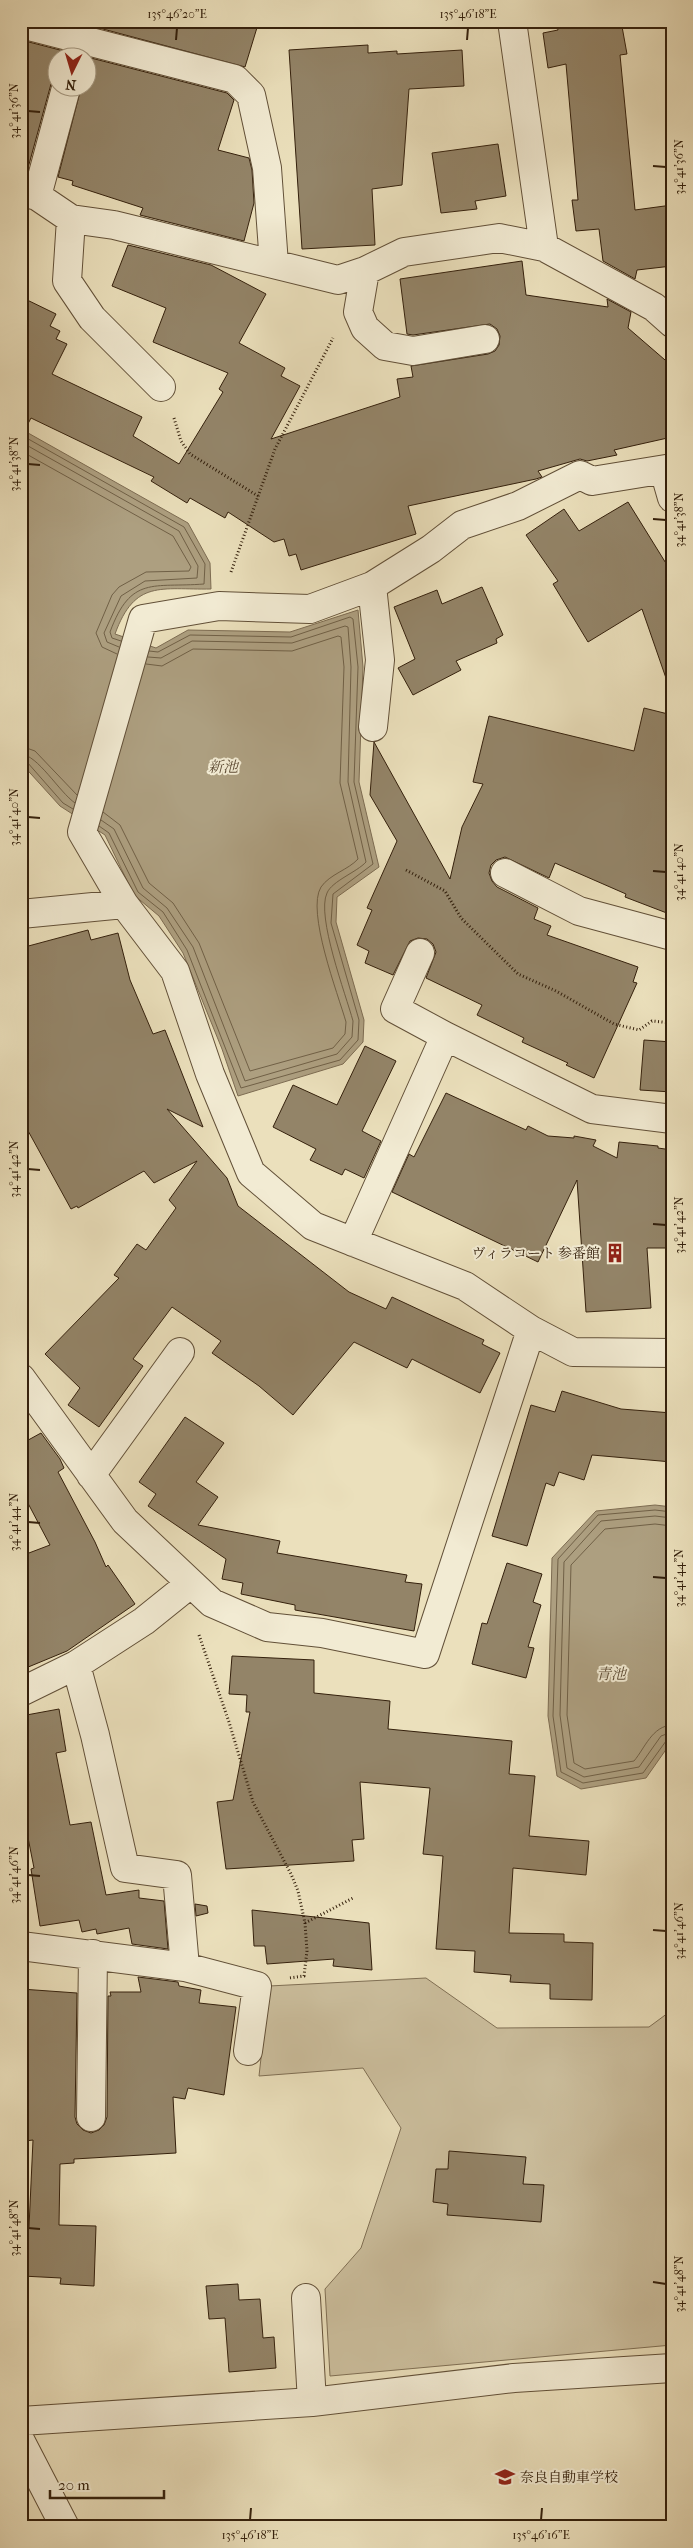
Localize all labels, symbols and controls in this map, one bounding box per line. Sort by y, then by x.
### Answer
text: 135°46'20"E [147,7,207,21]
text: 135°46'18"E [439,7,497,21]
north arrow [48,48,98,98]
text: N [65,75,77,93]
text: 34°41'36"N [7,83,21,139]
text: 34°41'36"N [672,139,686,195]
text: 34°41'38"N [7,436,21,492]
text: 34°41'38"N [672,492,686,548]
water label: 新池 [208,758,240,776]
text: 34°41'40"N [7,788,21,846]
text: 34°41'40"N [672,843,686,901]
text: 34°41'42"N [7,1140,21,1198]
text: 34°41'42"N [672,1196,686,1254]
building icon: ヴィラコート 参番館 [604,1242,626,1264]
place label: ヴィラコート 参番館 [472,1245,600,1262]
text: 34°41'44"N [7,1493,21,1551]
text: 34°41'44"N [672,1549,686,1607]
water label: 青池 [596,1665,628,1683]
text: 34°41'46"N [7,1846,21,1904]
text: 34°41'46"N [672,1902,686,1960]
text: 34°41'48"N [7,2199,21,2257]
text: 34°41'48"N [672,2255,686,2313]
school or university icon: 奈良自動車学校 [494,2466,516,2488]
scale bar [50,2468,164,2500]
place label: 奈良自動車学校 [520,2469,618,2486]
text: 20 m [58,2476,90,2494]
text: 135°46'18"E [221,2528,279,2542]
text: 135°46'16"E [512,2528,570,2542]

